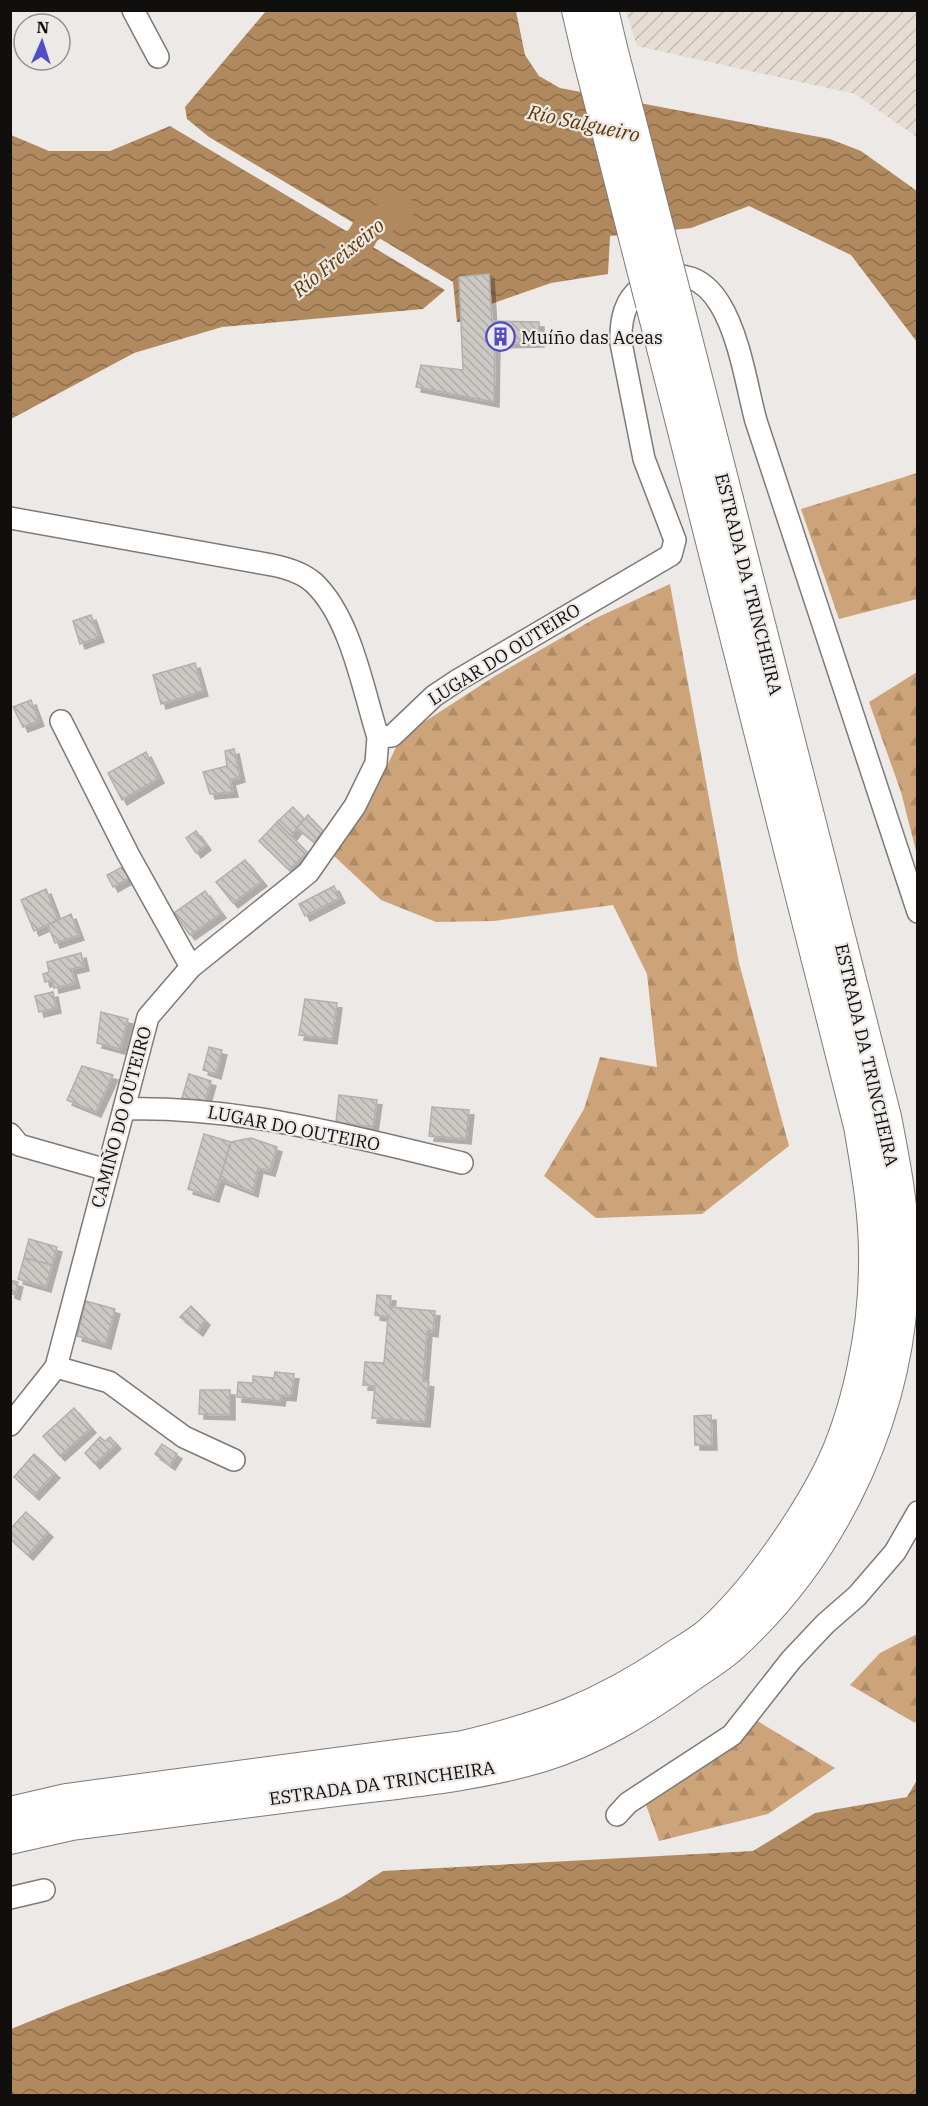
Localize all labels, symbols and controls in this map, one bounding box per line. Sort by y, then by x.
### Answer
north arrow [12,12,72,72]
text: N [36,17,50,37]
water label: Río Salgueiro [524,98,643,148]
water label: Río Freixeiro [285,211,390,303]
building icon: Muíño das Aceas [484,321,516,353]
place label: Muíño das Aceas [521,326,663,349]
street label: ESTRADA DA TRINCHEIRA [710,471,788,698]
street label: LUGAR DO OUTEIRO [424,598,584,710]
street label: ESTRADA DA TRINCHEIRA [830,941,904,1169]
street label: CAMIÑO DO OUTEIRO [86,1024,156,1210]
street label: LUGAR DO OUTEIRO [206,1100,382,1156]
street label: ESTRADA DA TRINCHEIRA [267,1756,497,1810]

